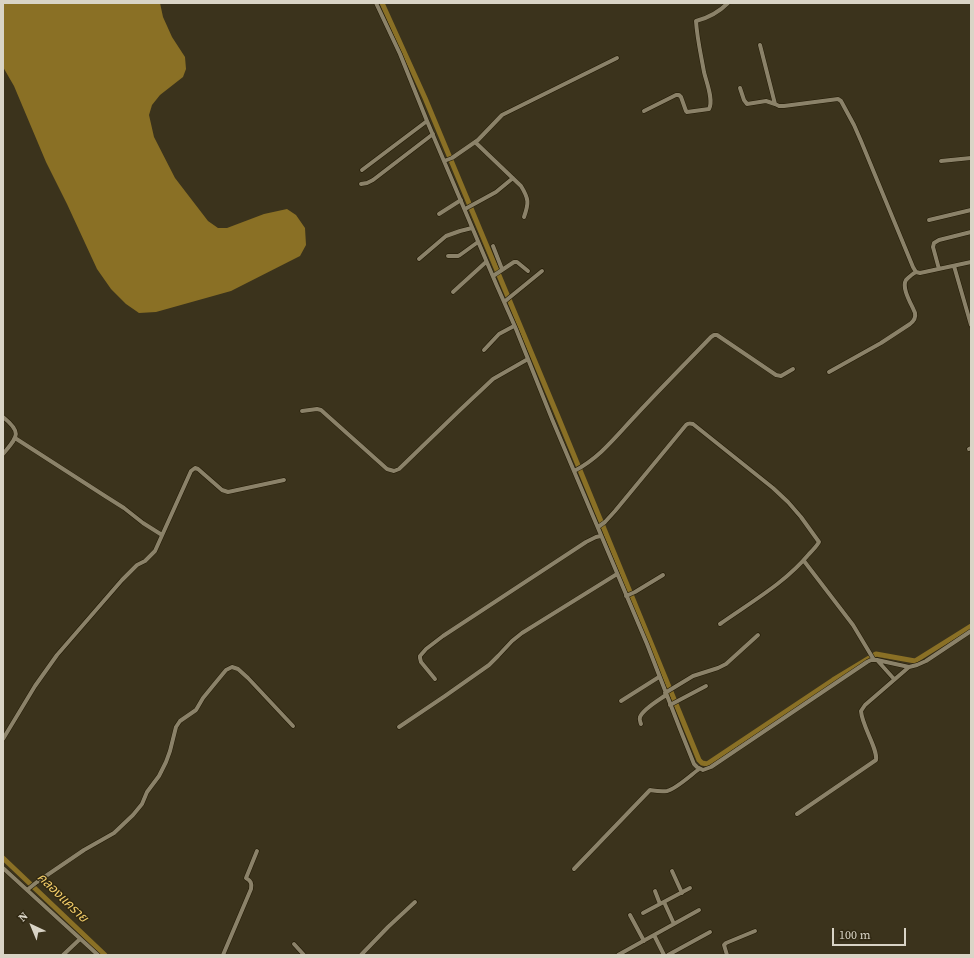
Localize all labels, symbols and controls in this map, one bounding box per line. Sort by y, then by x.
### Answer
water label: คลองเเคราย [33,870,91,926]
north arrow [12,906,52,946]
text: N [15,909,31,925]
scale bar [834,920,908,946]
text: 100 m [839,927,871,943]

